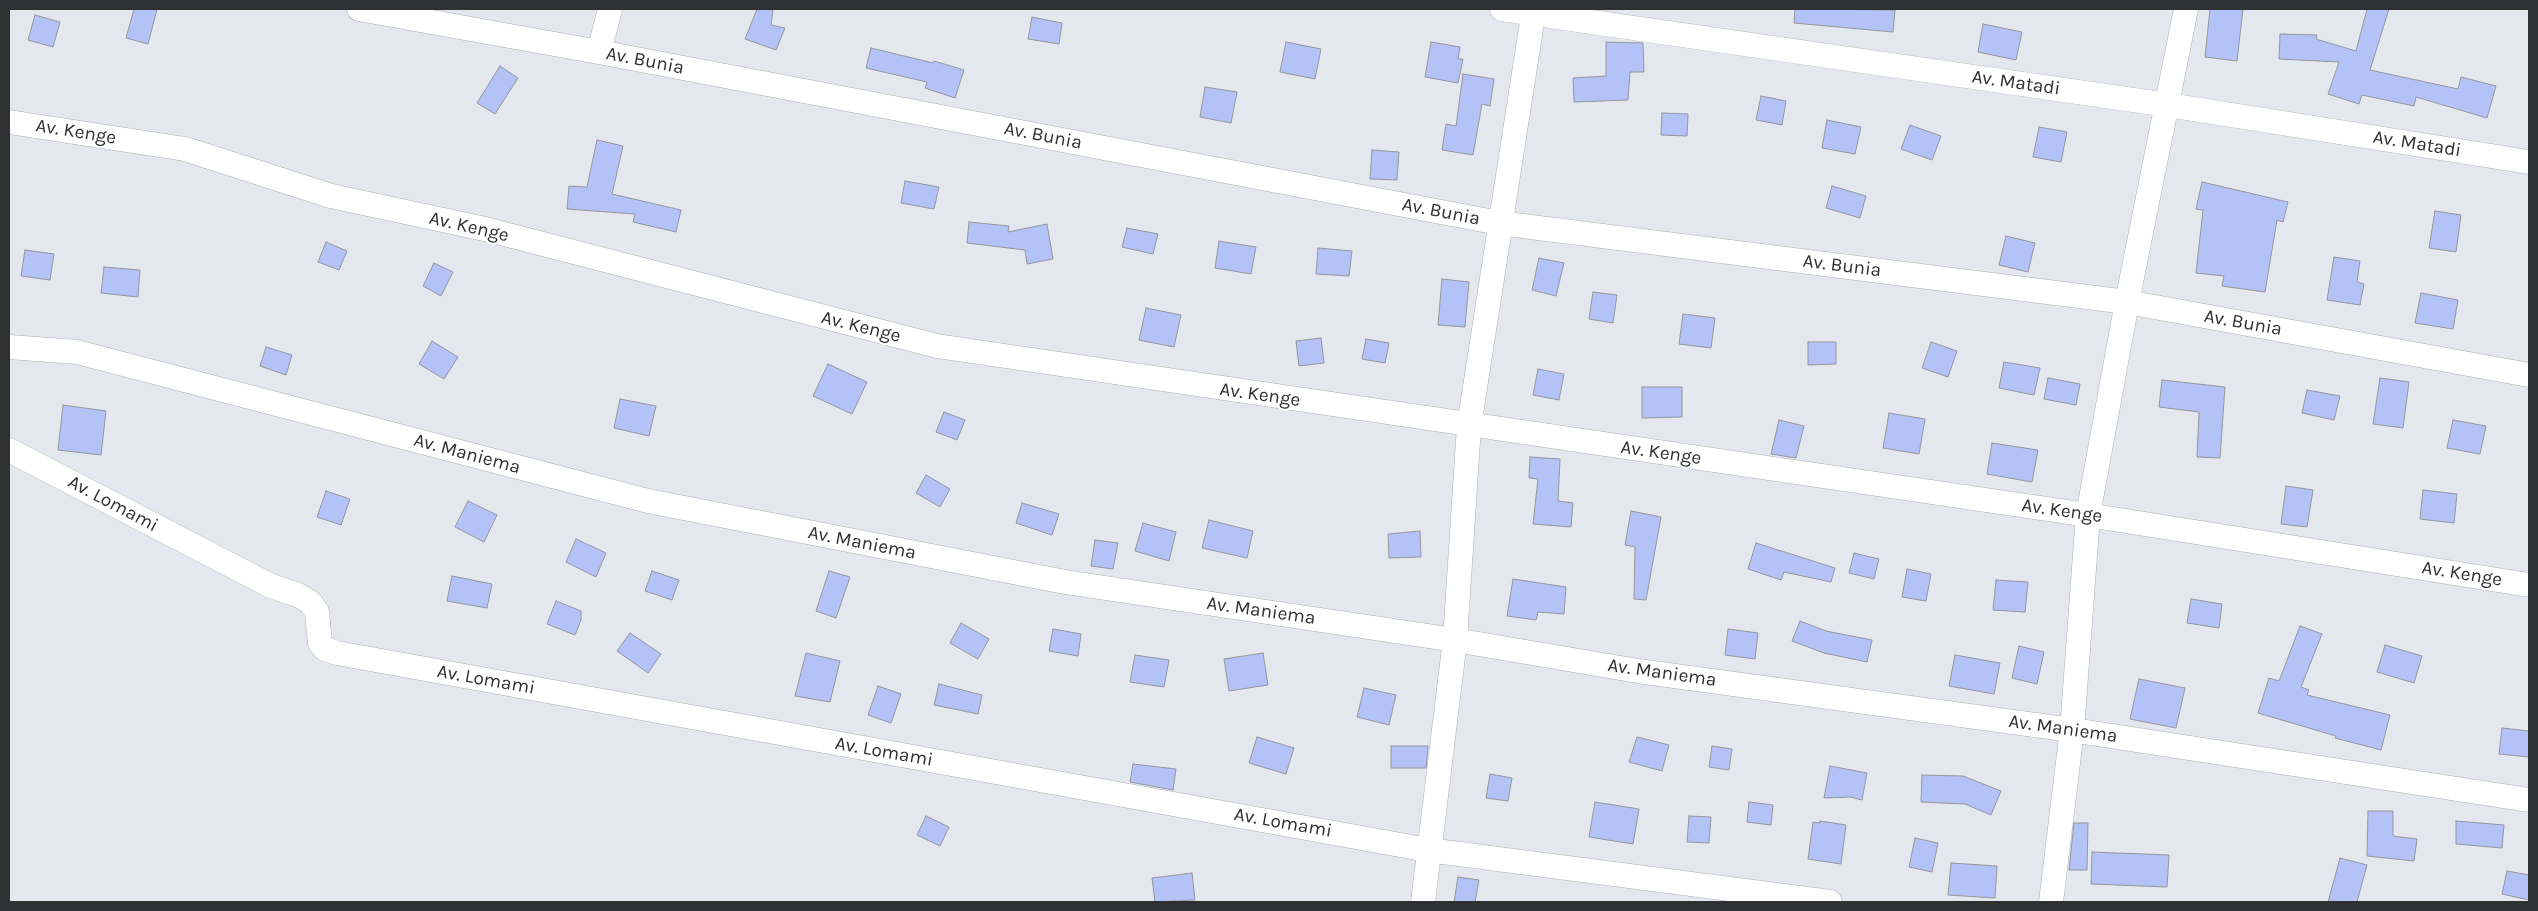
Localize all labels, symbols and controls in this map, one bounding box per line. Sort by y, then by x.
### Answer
street label: Av. Bunia [604,42,686,80]
street label: Av. Matadi [1970,66,2062,100]
street label: Av. Kenge [34,114,118,150]
street label: Av. Bunia [1002,117,1084,155]
street label: Av. Matadi [2371,126,2463,162]
street label: Av. Bunia [1400,193,1482,231]
street label: Av. Kenge [427,207,511,247]
street label: Av. Bunia [1801,250,1883,282]
street label: Av. Bunia [2202,305,2284,341]
street label: Av. Kenge [819,306,903,348]
street label: Av. Kenge [1218,378,1302,412]
street label: Av. Maniema [411,429,523,479]
street label: Av. Kenge [1619,436,1703,470]
street label: Av. Lomami [64,471,162,537]
street label: Av. Kenge [2020,494,2104,528]
street label: Av. Maniema [806,521,918,565]
street label: Av. Kenge [2420,556,2504,592]
street label: Av. Maniema [1205,592,1317,630]
street label: Av. Maniema [1606,654,1718,692]
street label: Av. Lomami [435,660,537,700]
street label: Av. Maniema [2007,710,2119,748]
street label: Av. Lomami [833,732,935,772]
street label: Av. Lomami [1232,803,1334,843]

